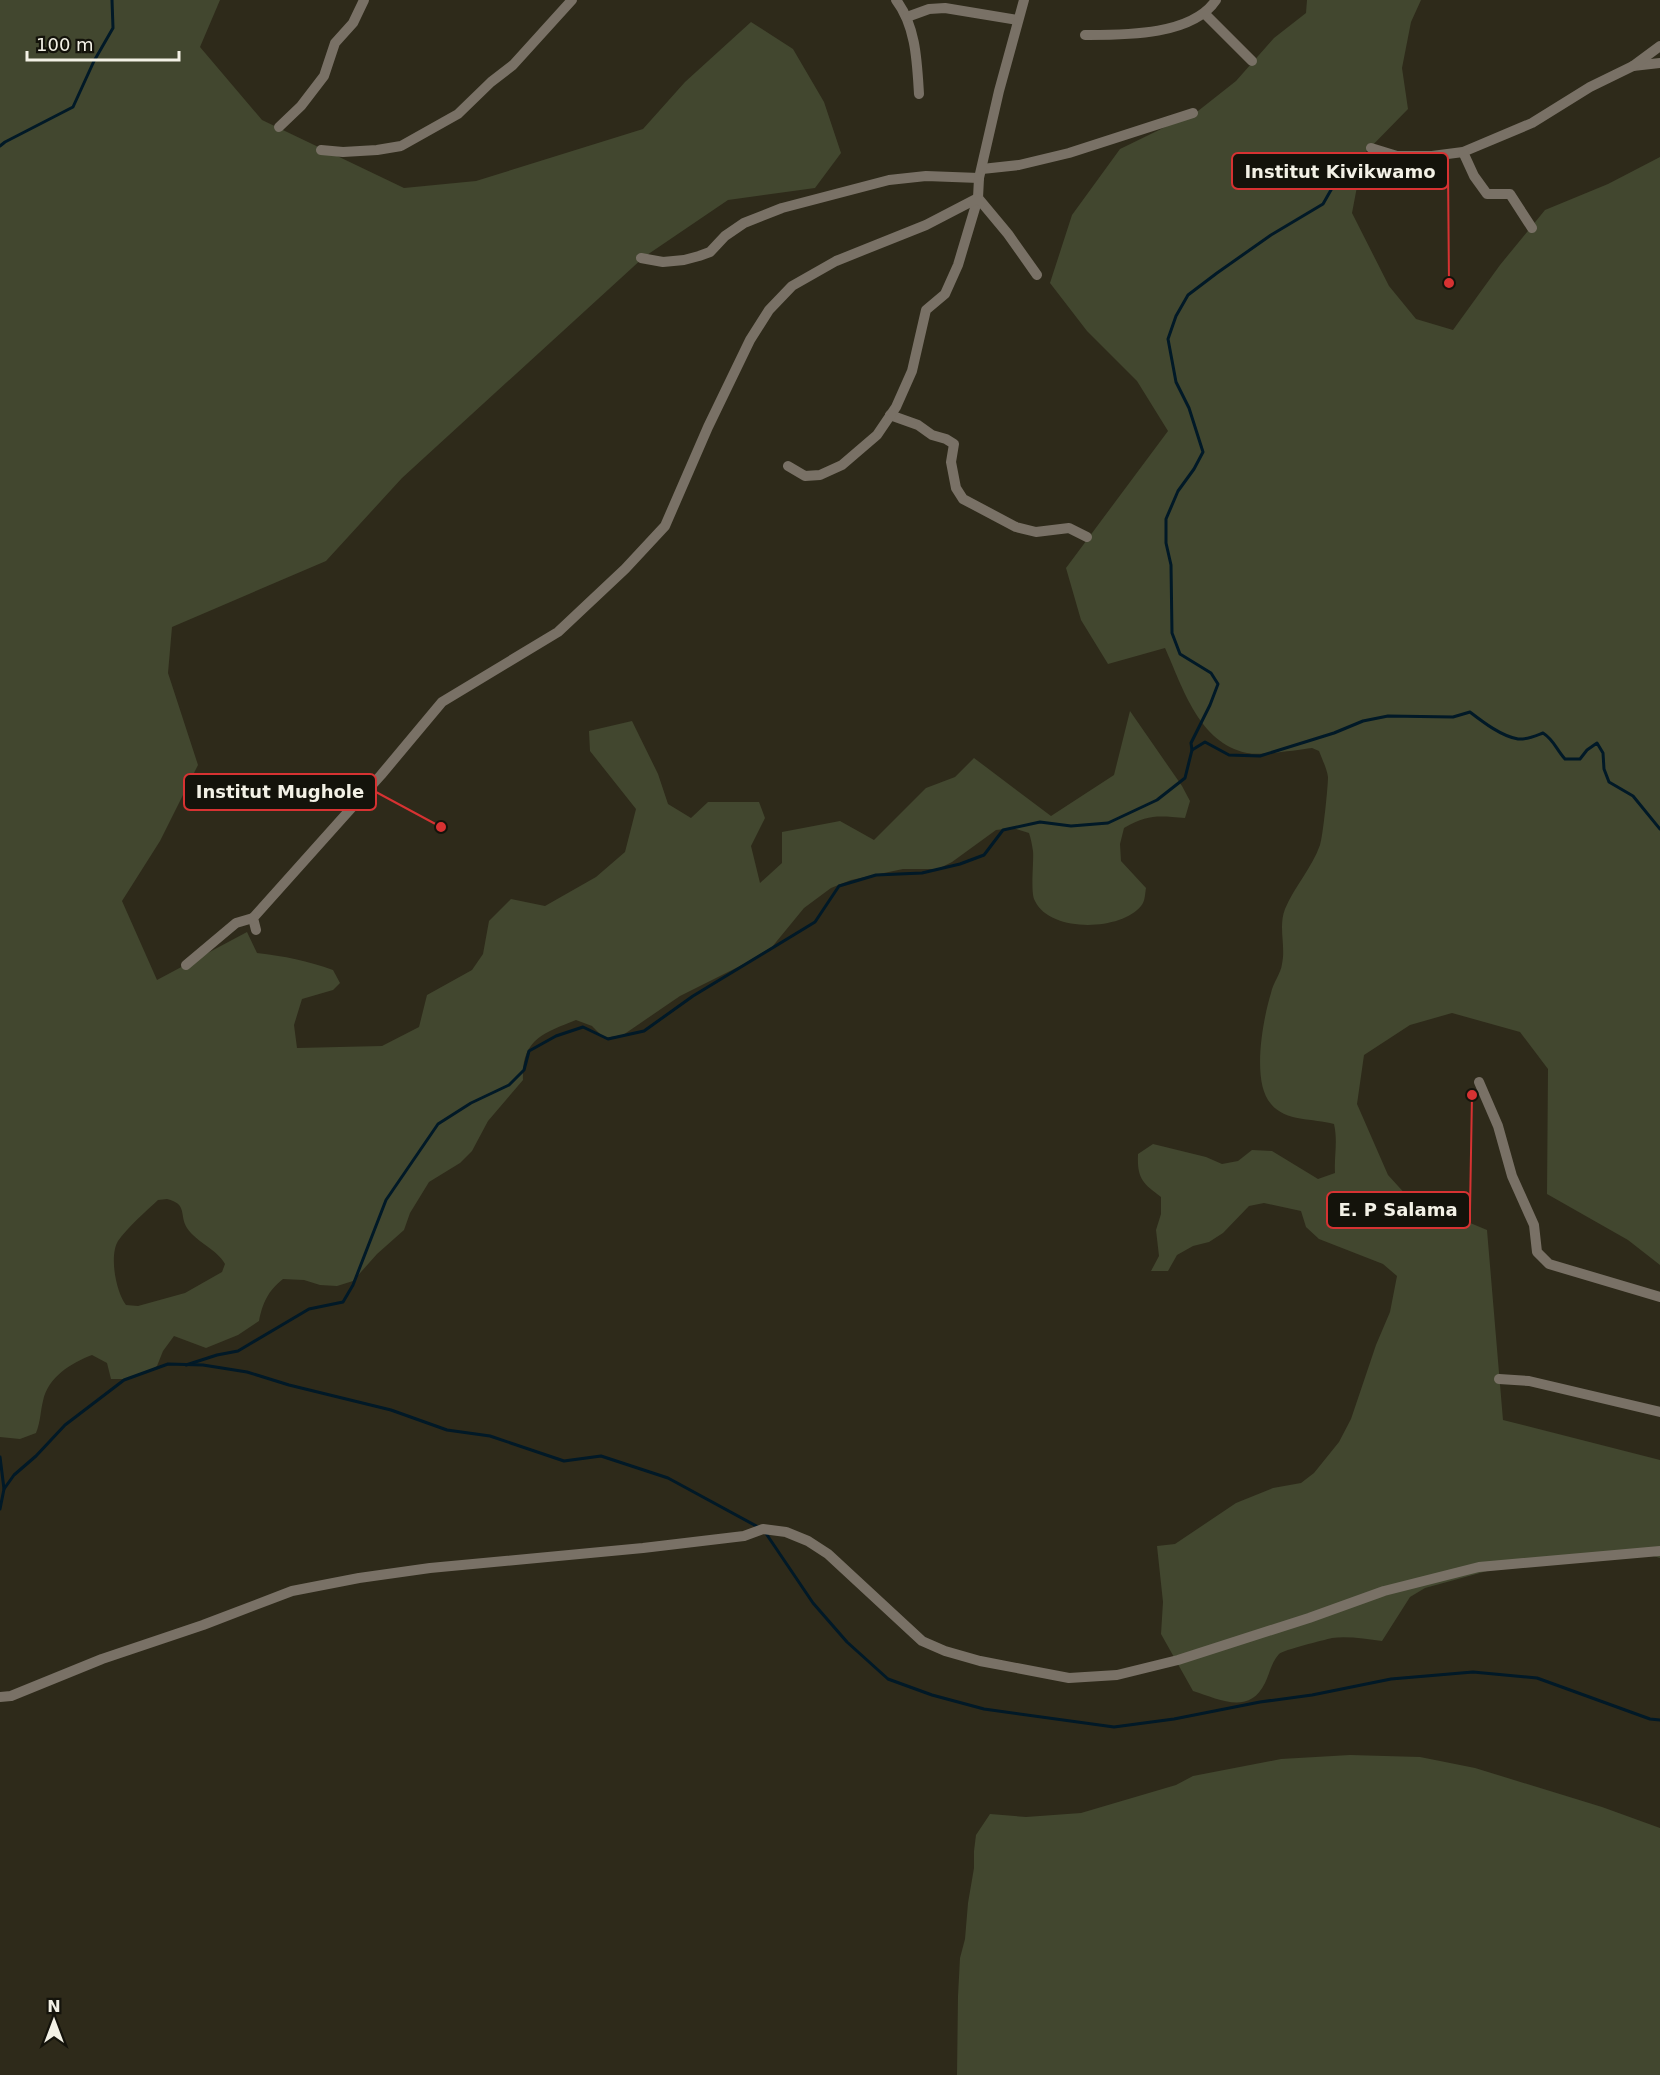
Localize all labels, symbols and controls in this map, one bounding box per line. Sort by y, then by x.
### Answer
scale bar [27,24,178,62]
text: 100 m [36,34,94,55]
callout: Institut Kivikwamo [1232,153,1448,189]
text: Institut Kivikwamo [1244,161,1436,182]
callout: Institut Mughole [184,774,376,810]
text: Institut Mughole [196,781,364,802]
callout: E. P Salama [1327,1192,1470,1228]
text: E. P Salama [1338,1199,1458,1220]
north arrow [24,1991,84,2051]
text: N [47,1997,61,2016]

